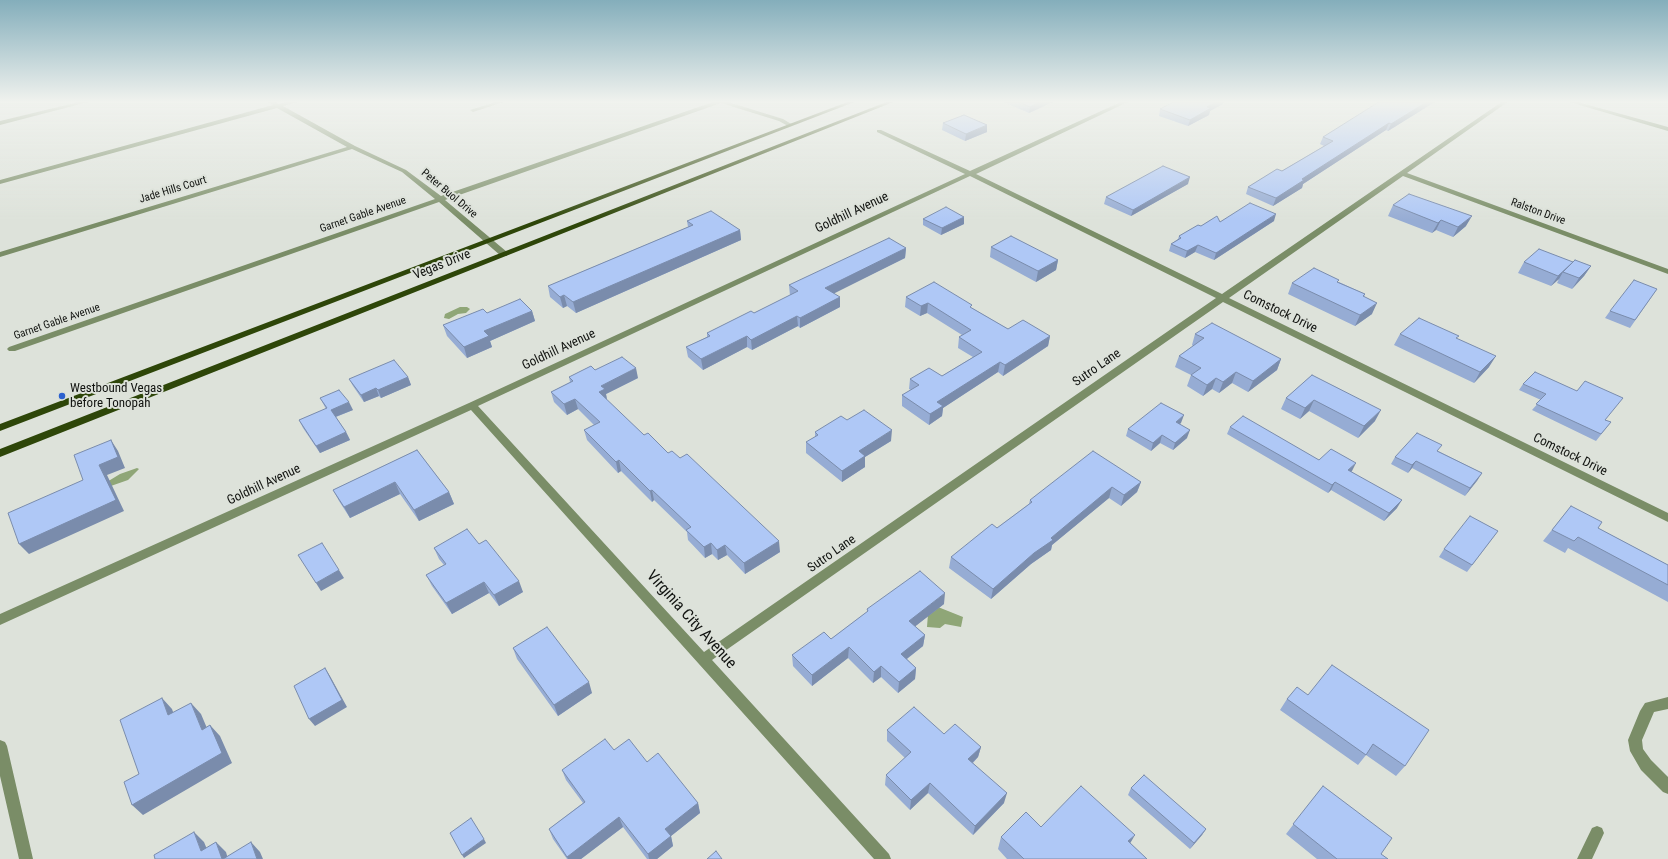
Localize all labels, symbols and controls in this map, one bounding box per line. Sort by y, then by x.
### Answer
street label: Peter Buol Drive [418,167,480,221]
street label: Jade Hills Court [138,174,208,206]
street label: Goldhill Avenue [813,189,891,237]
street label: Garnet Gable Avenue [318,194,408,236]
street label: Ralston Drive [1509,196,1567,228]
street label: Vegas Drive [411,246,473,284]
street label: Comstock Drive [1240,287,1320,337]
street label: Garnet Gable Avenue [12,301,102,343]
street label: Goldhill Avenue [520,326,598,374]
street label: Sutro Lane [1070,346,1124,390]
place label: Westbound Vegas before Tonopah [70,381,162,412]
marker: Westbound Vegas before Tonopah [57,391,67,401]
street label: Comstock Drive [1530,430,1610,480]
street label: Goldhill Avenue [225,461,303,509]
street label: Sutro Lane [805,532,859,576]
street label: Virginia City Avenue [642,567,740,673]

